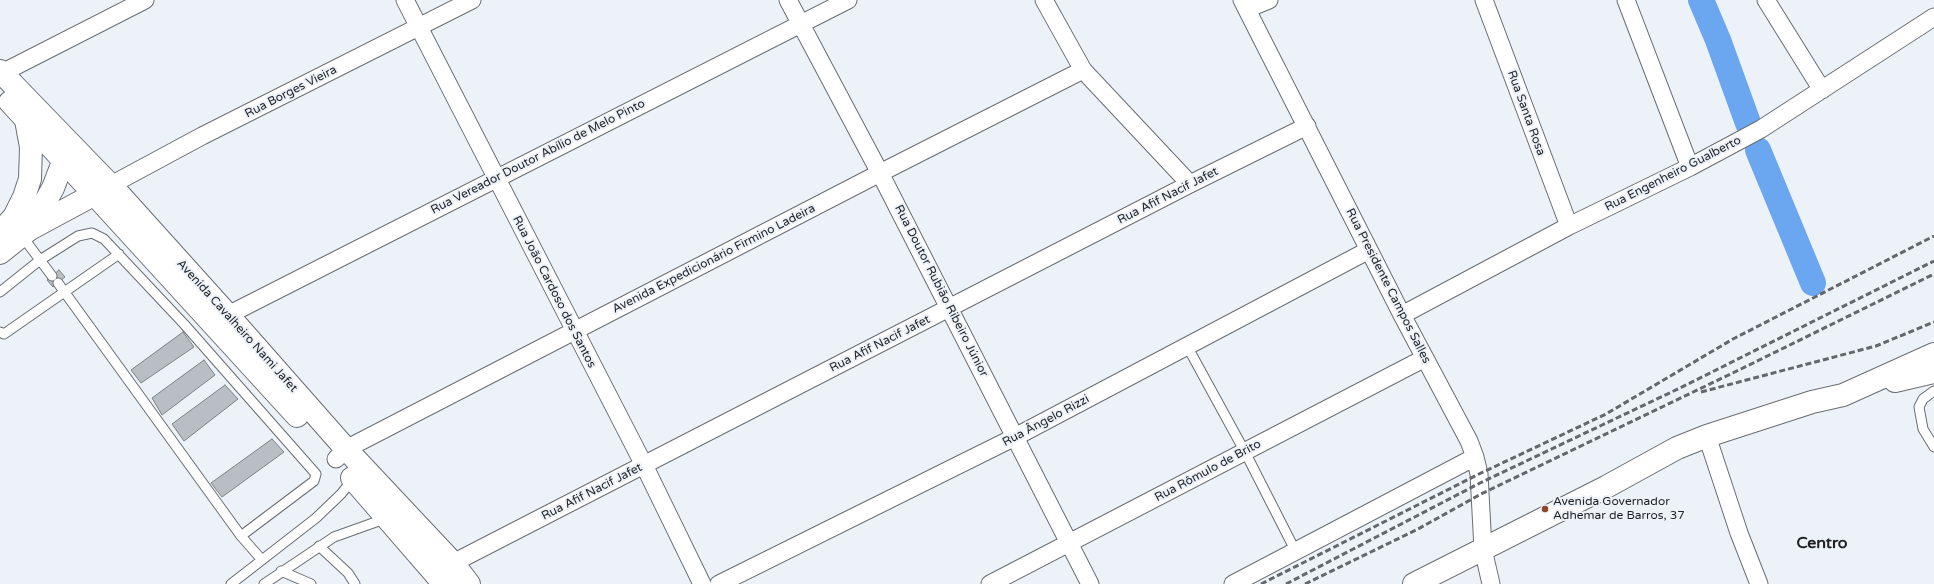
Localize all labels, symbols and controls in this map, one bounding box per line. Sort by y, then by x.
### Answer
street label: Rua Borges Vieira [243,63,339,121]
street label: Rua Santa Rosa [1504,68,1548,158]
street label: Rua Vereador Doutor Abílio de Melo Pinto [428,96,648,218]
street label: Rua Engenheiro Gualberto [1602,133,1744,215]
street label: Rua Afif Nacif Jafet [1115,164,1221,228]
street label: Avenida Expedicionário Firmino Ladeira [610,201,818,317]
street label: Rua Doutor Rubião Ribeiro Júnior [891,203,991,379]
street label: Rua Presidente Campos Salles [1343,206,1433,366]
street label: Rua João Cardoso dos Santos [509,213,599,371]
street label: Avenida Cavalheiro Nami Jafet [174,257,300,395]
street label: Rua Afif Nacif Jafet [827,312,933,376]
street label: Rua Ângelo Rizzi [1000,392,1092,450]
street label: Rua Rômulo de Brito [1152,437,1264,505]
street label: Rua Afif Nacif Jafet [539,460,645,524]
place label: Avenida Governador Adhemar de Barros, 37 [1553,495,1685,523]
marker: Avenida Governador Adhemar de Barros, 37 [1540,504,1550,514]
district label: Centro [1796,534,1848,554]

